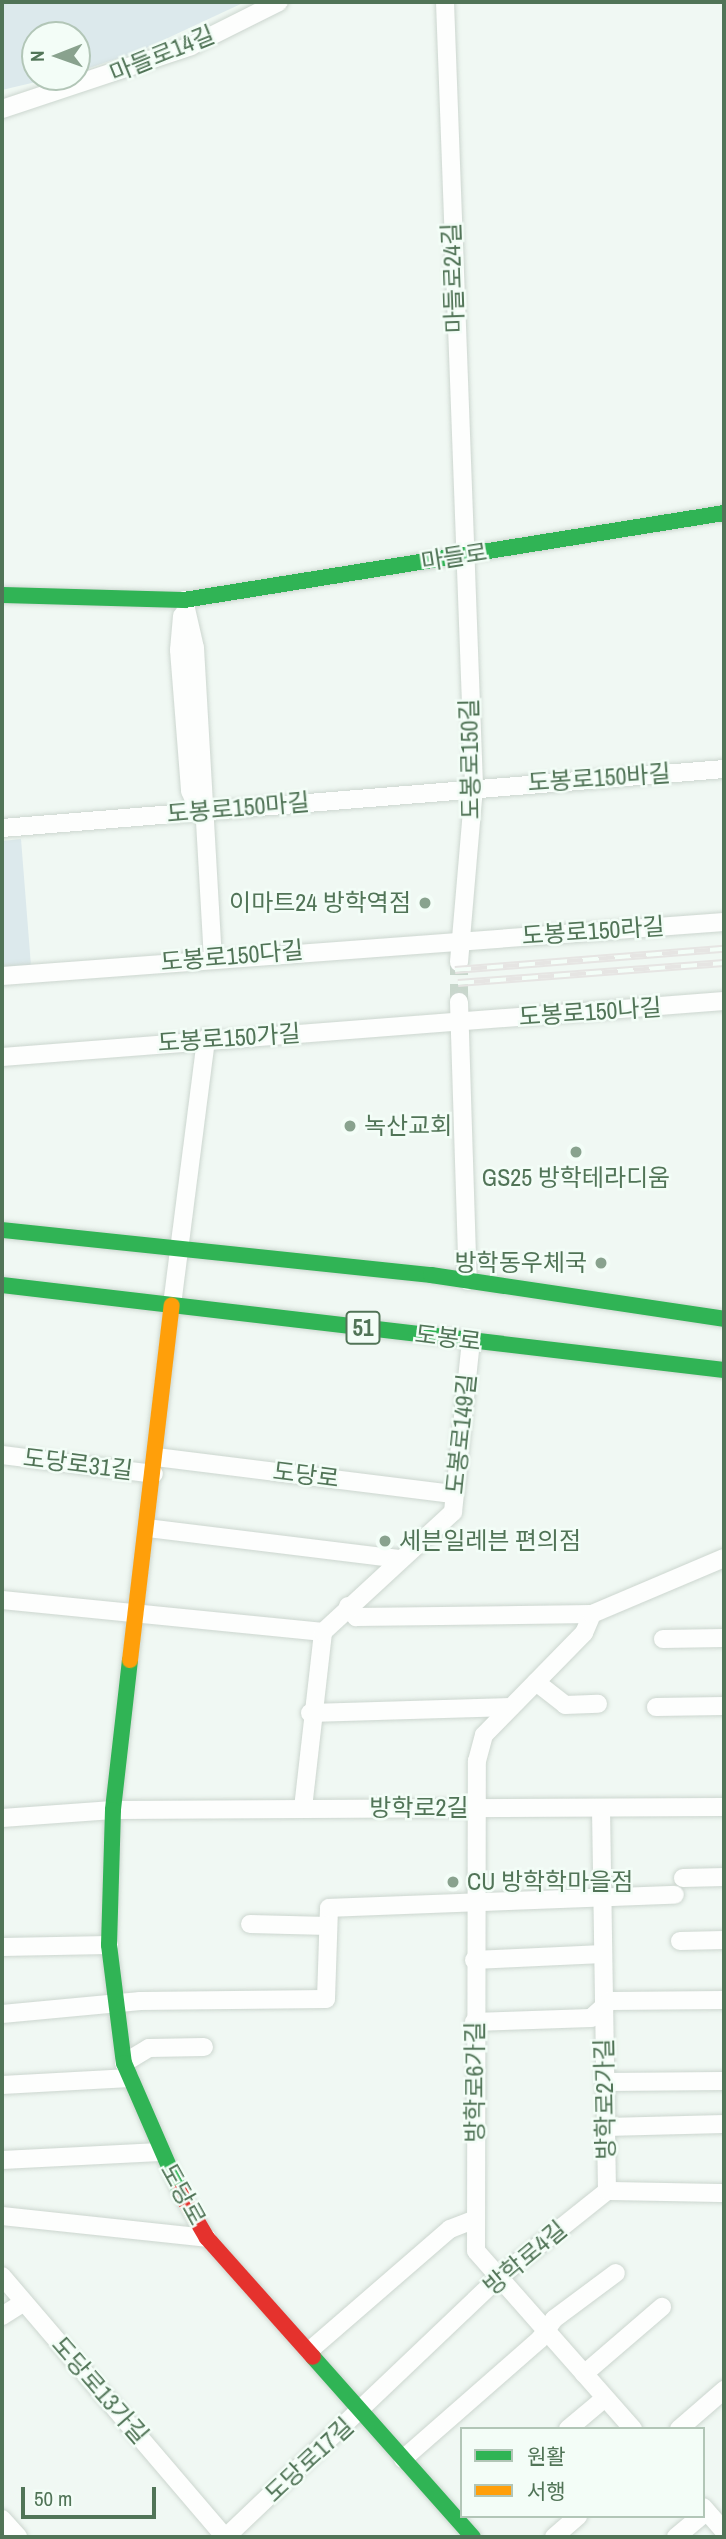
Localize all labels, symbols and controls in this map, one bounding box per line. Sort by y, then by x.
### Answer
street label: 마들로14길 [106,20,218,88]
north arrow [21,21,91,91]
text: N [24,50,50,62]
street label: 마들로24길 [437,222,469,334]
street label: 마들로 [419,538,489,576]
street label: 도봉로150길 [455,698,485,820]
street label: 도봉로150바길 [527,759,671,797]
street label: 도봉로150마길 [165,787,311,829]
place label: 이마트24 방학역점 [229,889,411,917]
marker: 이마트24 방학역점 [417,895,433,911]
street label: 도봉로150라길 [521,912,665,950]
street label: 도봉로150다길 [159,935,305,977]
street label: 도봉로150나길 [518,993,662,1031]
street label: 도봉로150가길 [157,1019,301,1057]
place label: 녹산교회 [364,1112,452,1140]
marker: 녹산교회 [342,1118,358,1134]
marker: GS25 방학테라디움 [568,1144,584,1160]
place label: GS25 방학테라디움 [482,1164,670,1192]
place label: 방학동우체국 [455,1249,587,1277]
marker: 방학동우체국 [593,1255,609,1271]
road number: 51 [346,1308,380,1348]
street label: 도봉로 [413,1320,483,1356]
street label: 도봉로149길 [440,1372,482,1496]
street label: 도당로31길 [22,1443,134,1485]
street label: 도당로 [271,1457,341,1493]
place label: 세븐일레븐 편의점 [399,1527,581,1555]
marker: 세븐일레븐 편의점 [377,1533,393,1549]
street label: 방학로2길 [369,1794,469,1822]
place label: CU 방학학마을점 [467,1868,633,1896]
marker: CU 방학학마을점 [445,1874,461,1890]
street label: 방학로6가길 [461,2021,489,2143]
street label: 방학로2가길 [590,2038,620,2160]
street label: 도당로 [154,2158,212,2230]
street label: 방학로4길 [478,2215,572,2301]
street label: 도당로13가길 [46,2331,154,2449]
street label: 도당로17길 [259,2412,359,2508]
legend [460,2427,705,2518]
text: 원활 [527,2442,566,2471]
scale bar [24,2472,159,2516]
text: 서행 [527,2477,566,2506]
text: 50 m [34,2484,72,2513]

